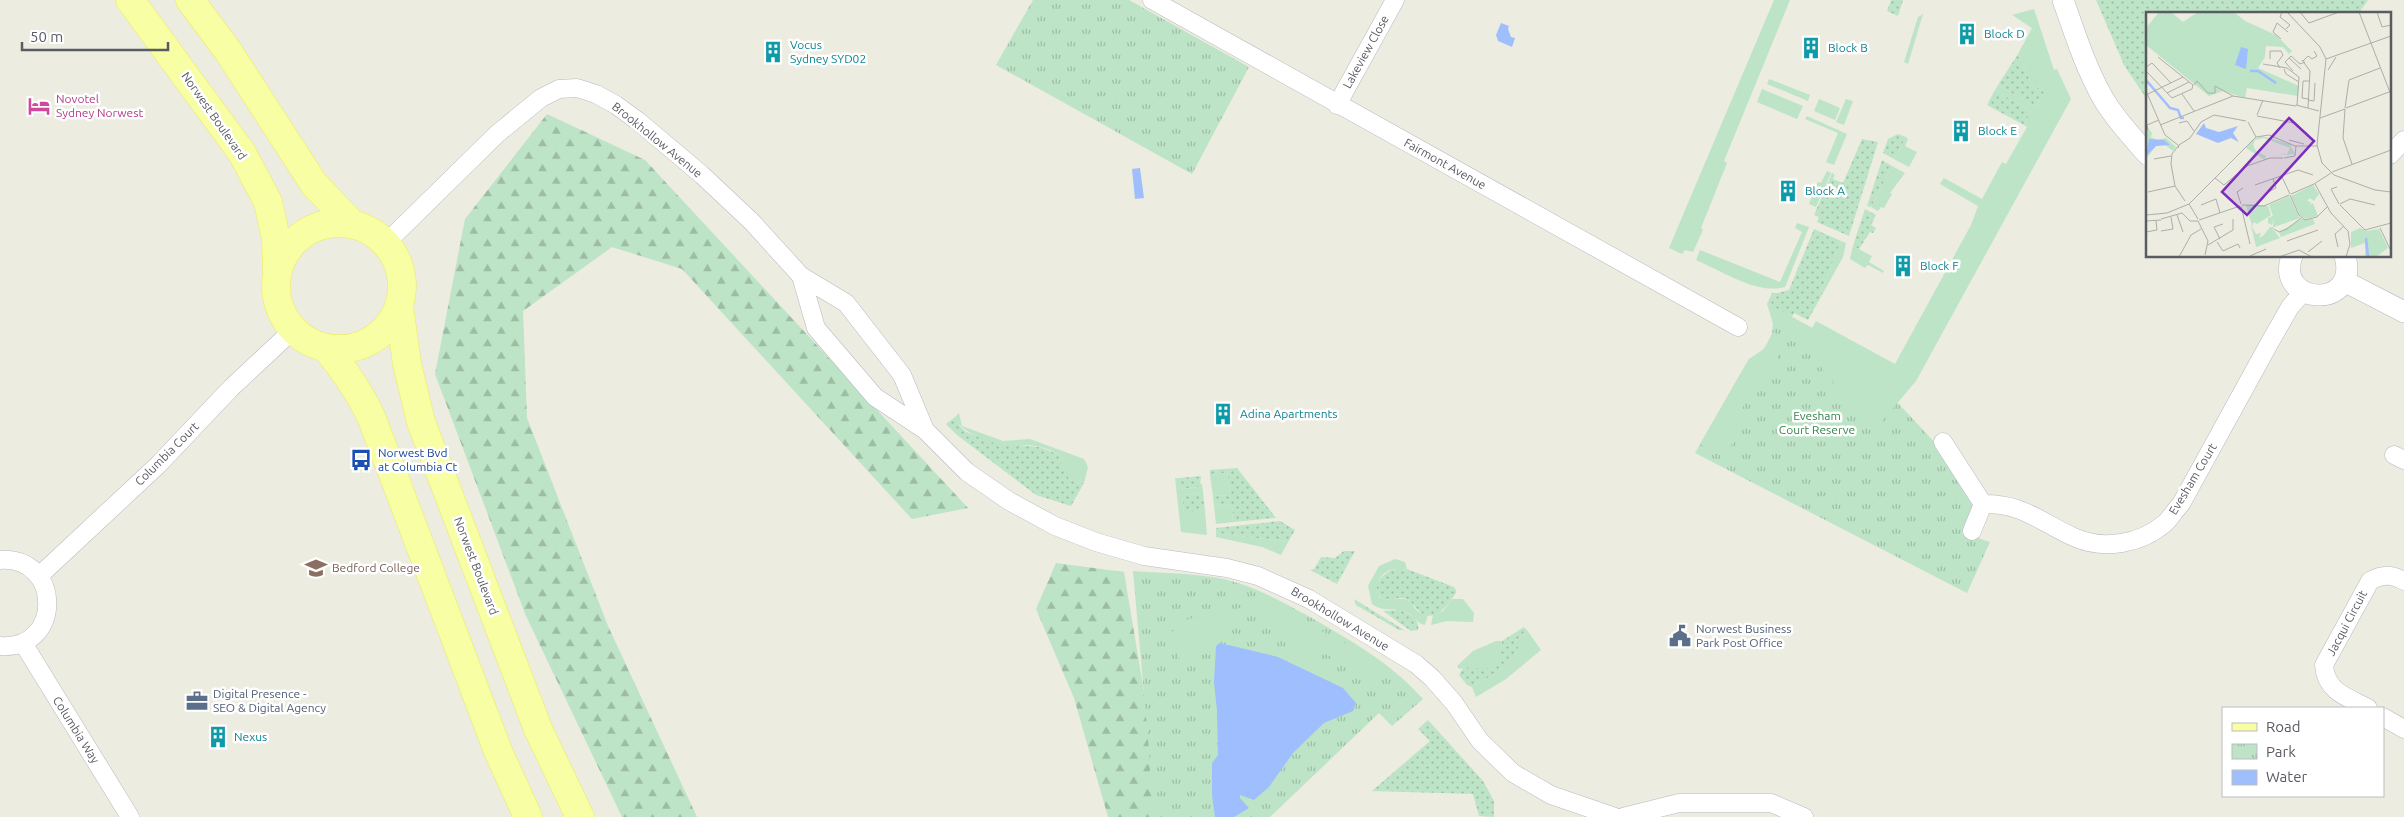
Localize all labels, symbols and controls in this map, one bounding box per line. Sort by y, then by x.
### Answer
inset map [2146,12,2392,258]
street label: Lakeview Close [1340,13,1391,91]
scale bar [22,20,169,52]
building icon: Block D [1954,21,1980,47]
place label: Block D [1984,27,2025,40]
text: 50 m [30,28,63,45]
building icon: Block B [1798,35,1824,61]
place label: Vocus Sydney SYD02 [790,38,866,65]
building icon: Vocus Sydney SYD02 [760,39,786,65]
place label: Block B [1828,41,1868,54]
street label: Norwest Boulevard [179,69,250,162]
place label: Novotel Sydney Norwest [56,92,143,119]
hotel icon: Novotel Sydney Norwest [26,93,52,119]
street label: Brookhollow Avenue [610,99,705,180]
building icon: Block E [1948,118,1974,144]
place label: Block E [1978,124,2017,137]
street label: Fairmont Avenue [1402,136,1488,191]
building icon: Block A [1775,178,1801,204]
place label: Block A [1805,184,1845,197]
building icon: Block F [1890,253,1916,279]
place label: Block F [1920,259,1958,272]
building icon: Adina Apartments [1210,401,1236,427]
place label: Adina Apartments [1240,407,1338,420]
park label: Evesham Court Reserve [1779,409,1855,436]
street label: Columbia Court [132,419,201,488]
street label: Evesham Court [2166,440,2219,517]
place label: Norwest Bvd at Columbia Ct [378,446,458,473]
bus stop icon: Norwest Bvd at Columbia Ct [348,447,374,473]
street label: Norwest Boulevard [452,515,501,617]
school or university icon: Bedford College [303,555,329,581]
place label: Bedford College [332,561,420,574]
street label: Brookhollow Avenue [1289,584,1392,653]
street label: Jacqui Circuit [2324,588,2369,658]
place label: Norwest Business Park Post Office [1696,622,1791,649]
public building icon: Norwest Business Park Post Office [1667,623,1693,649]
place label: Digital Presence - SEO & Digital Agency [213,687,326,714]
office icon: Digital Presence - SEO & Digital Agency [184,688,210,714]
street label: Columbia Way [51,694,102,766]
legend [2222,707,2384,797]
text: Road [2266,718,2301,735]
building icon: Nexus [205,724,231,750]
place label: Nexus [234,730,267,743]
text: Park [2266,743,2296,760]
text: Water [2266,768,2307,785]

